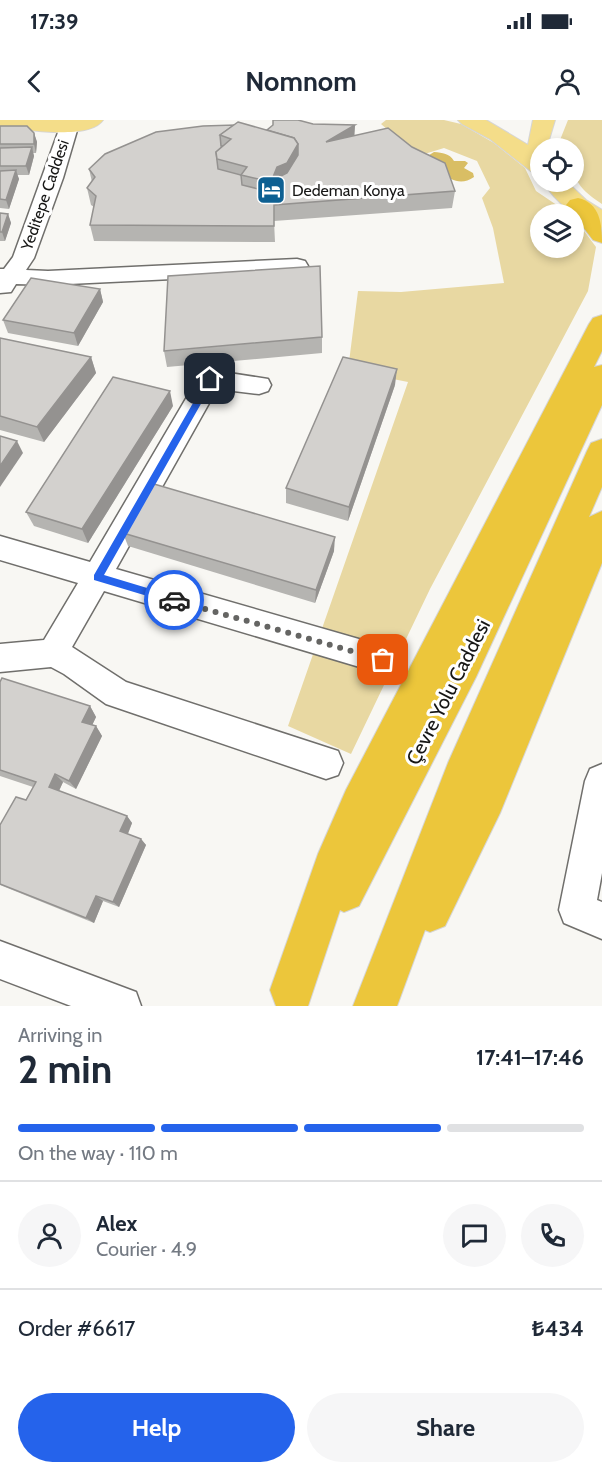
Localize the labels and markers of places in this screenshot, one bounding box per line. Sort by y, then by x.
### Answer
hotel icon: Dedeman Konya [255,174,287,206]
place label: Dedeman Konya [292,181,405,200]
pin [184,353,235,404]
pin [357,634,408,685]

